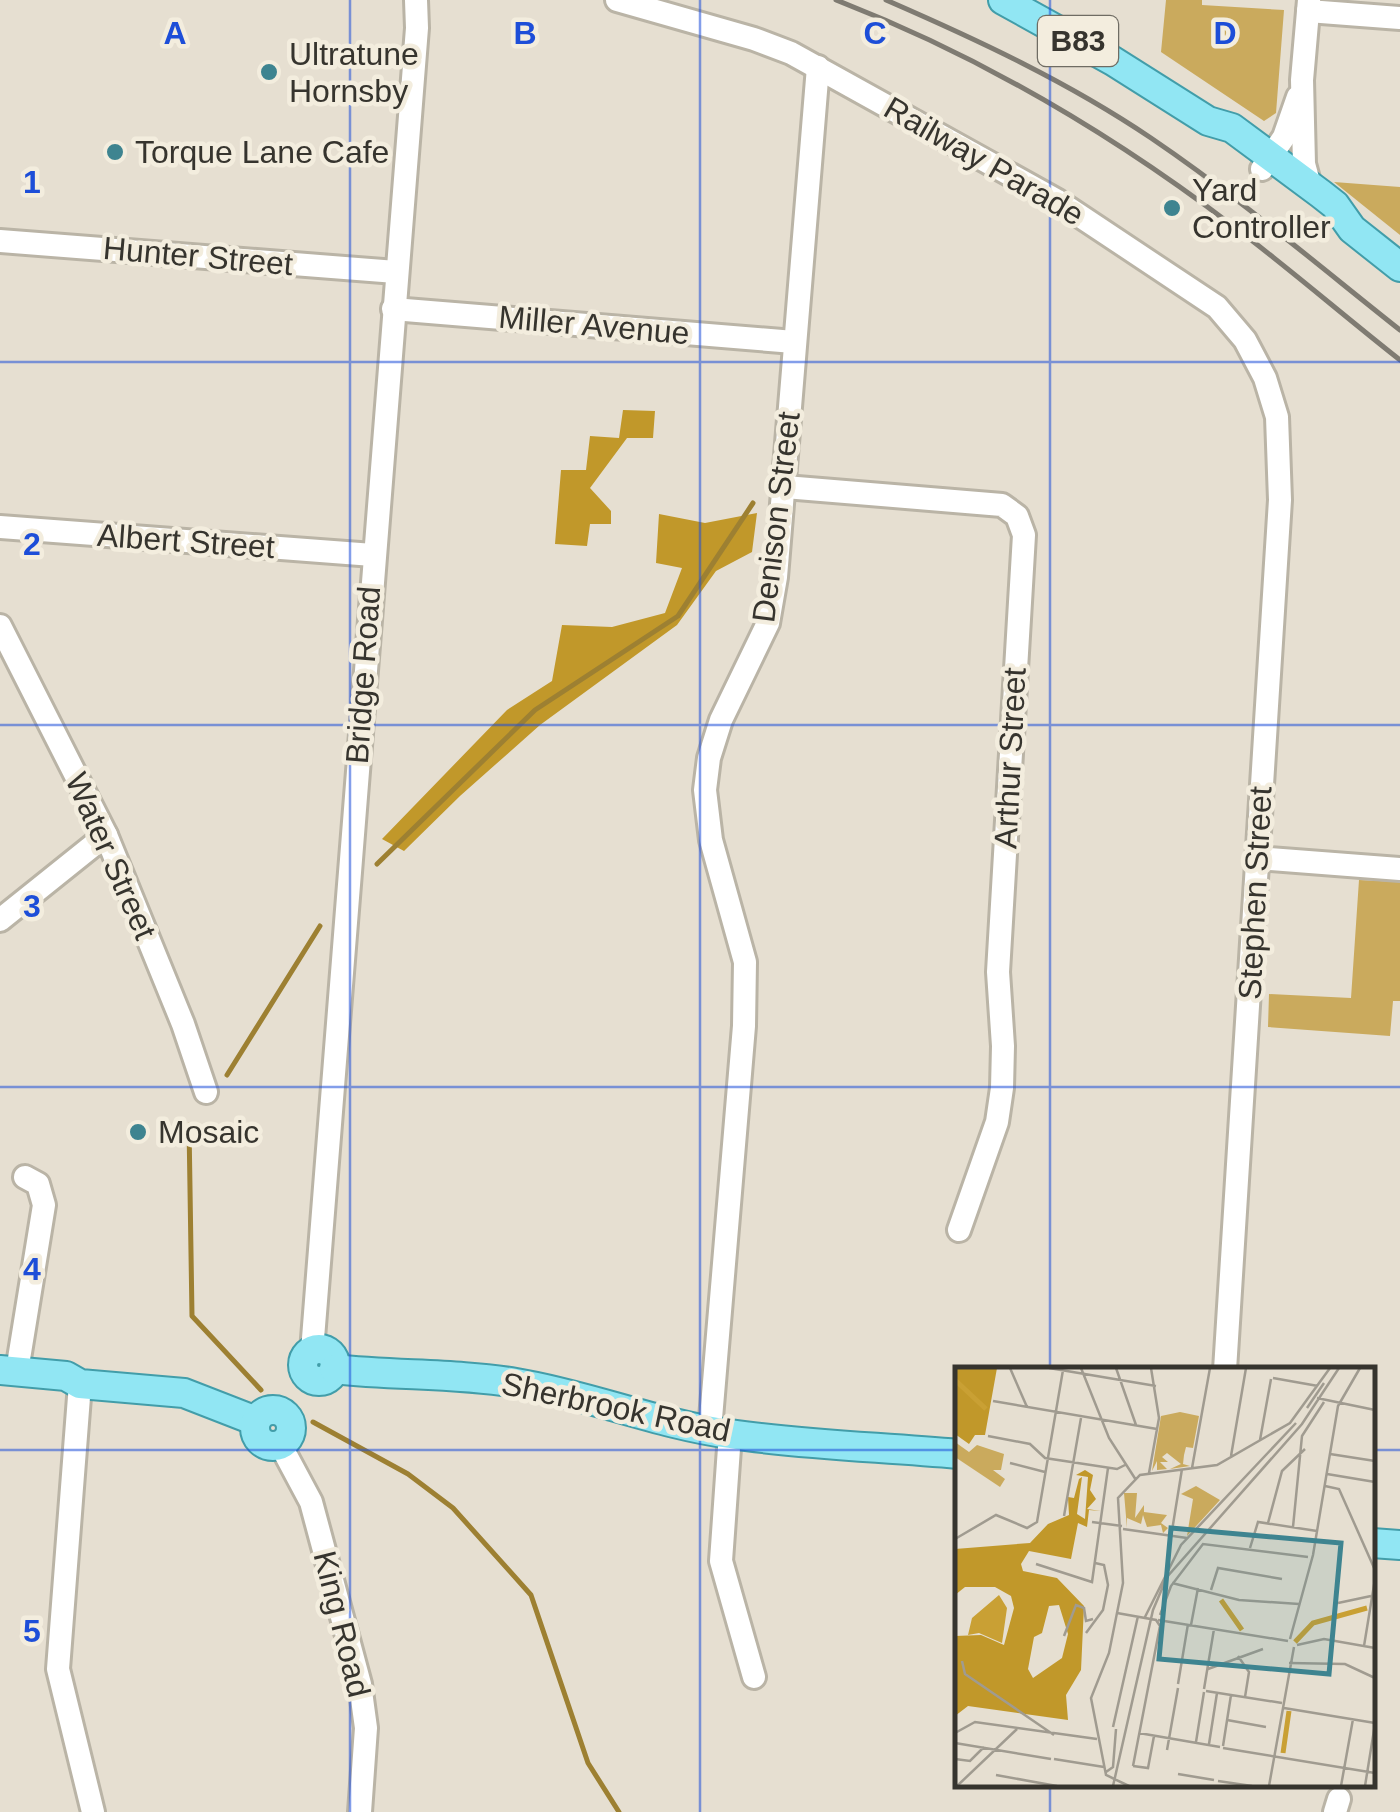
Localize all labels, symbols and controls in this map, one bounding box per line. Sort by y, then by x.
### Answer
text: A [163,15,187,51]
text: B [513,15,537,51]
text: C [863,15,887,51]
text: D [1213,15,1237,51]
road number: B83 [1038,16,1118,66]
place label: Ultratune Hornsby [289,36,419,109]
marker: Ultratune Hornsby [258,61,280,83]
street label: Railway Parade [878,89,1090,233]
place label: Torque Lane Cafe [135,134,389,170]
marker: Torque Lane Cafe [104,141,126,163]
text: 1 [23,164,41,200]
place label: Yard Controller [1192,172,1331,245]
marker: Yard Controller [1161,197,1183,219]
street label: Hunter Street [102,230,294,282]
street label: Miller Avenue [497,299,691,351]
street label: Denison Street [745,410,807,624]
street label: Albert Street [96,517,276,565]
text: 2 [23,526,41,562]
street label: Bridge Road [339,585,387,765]
street label: Arthur Street [987,666,1033,850]
street label: Water Street [58,767,164,945]
street label: Stephen Street [1231,785,1279,1001]
text: 3 [23,888,41,924]
place label: Mosaic [158,1114,259,1150]
marker: Mosaic [127,1121,149,1143]
text: 4 [23,1251,41,1287]
street label: Sherbrook Road [498,1365,734,1449]
inset map [955,1367,1375,1787]
street label: King Road [306,1547,378,1701]
text: 5 [23,1613,41,1649]

